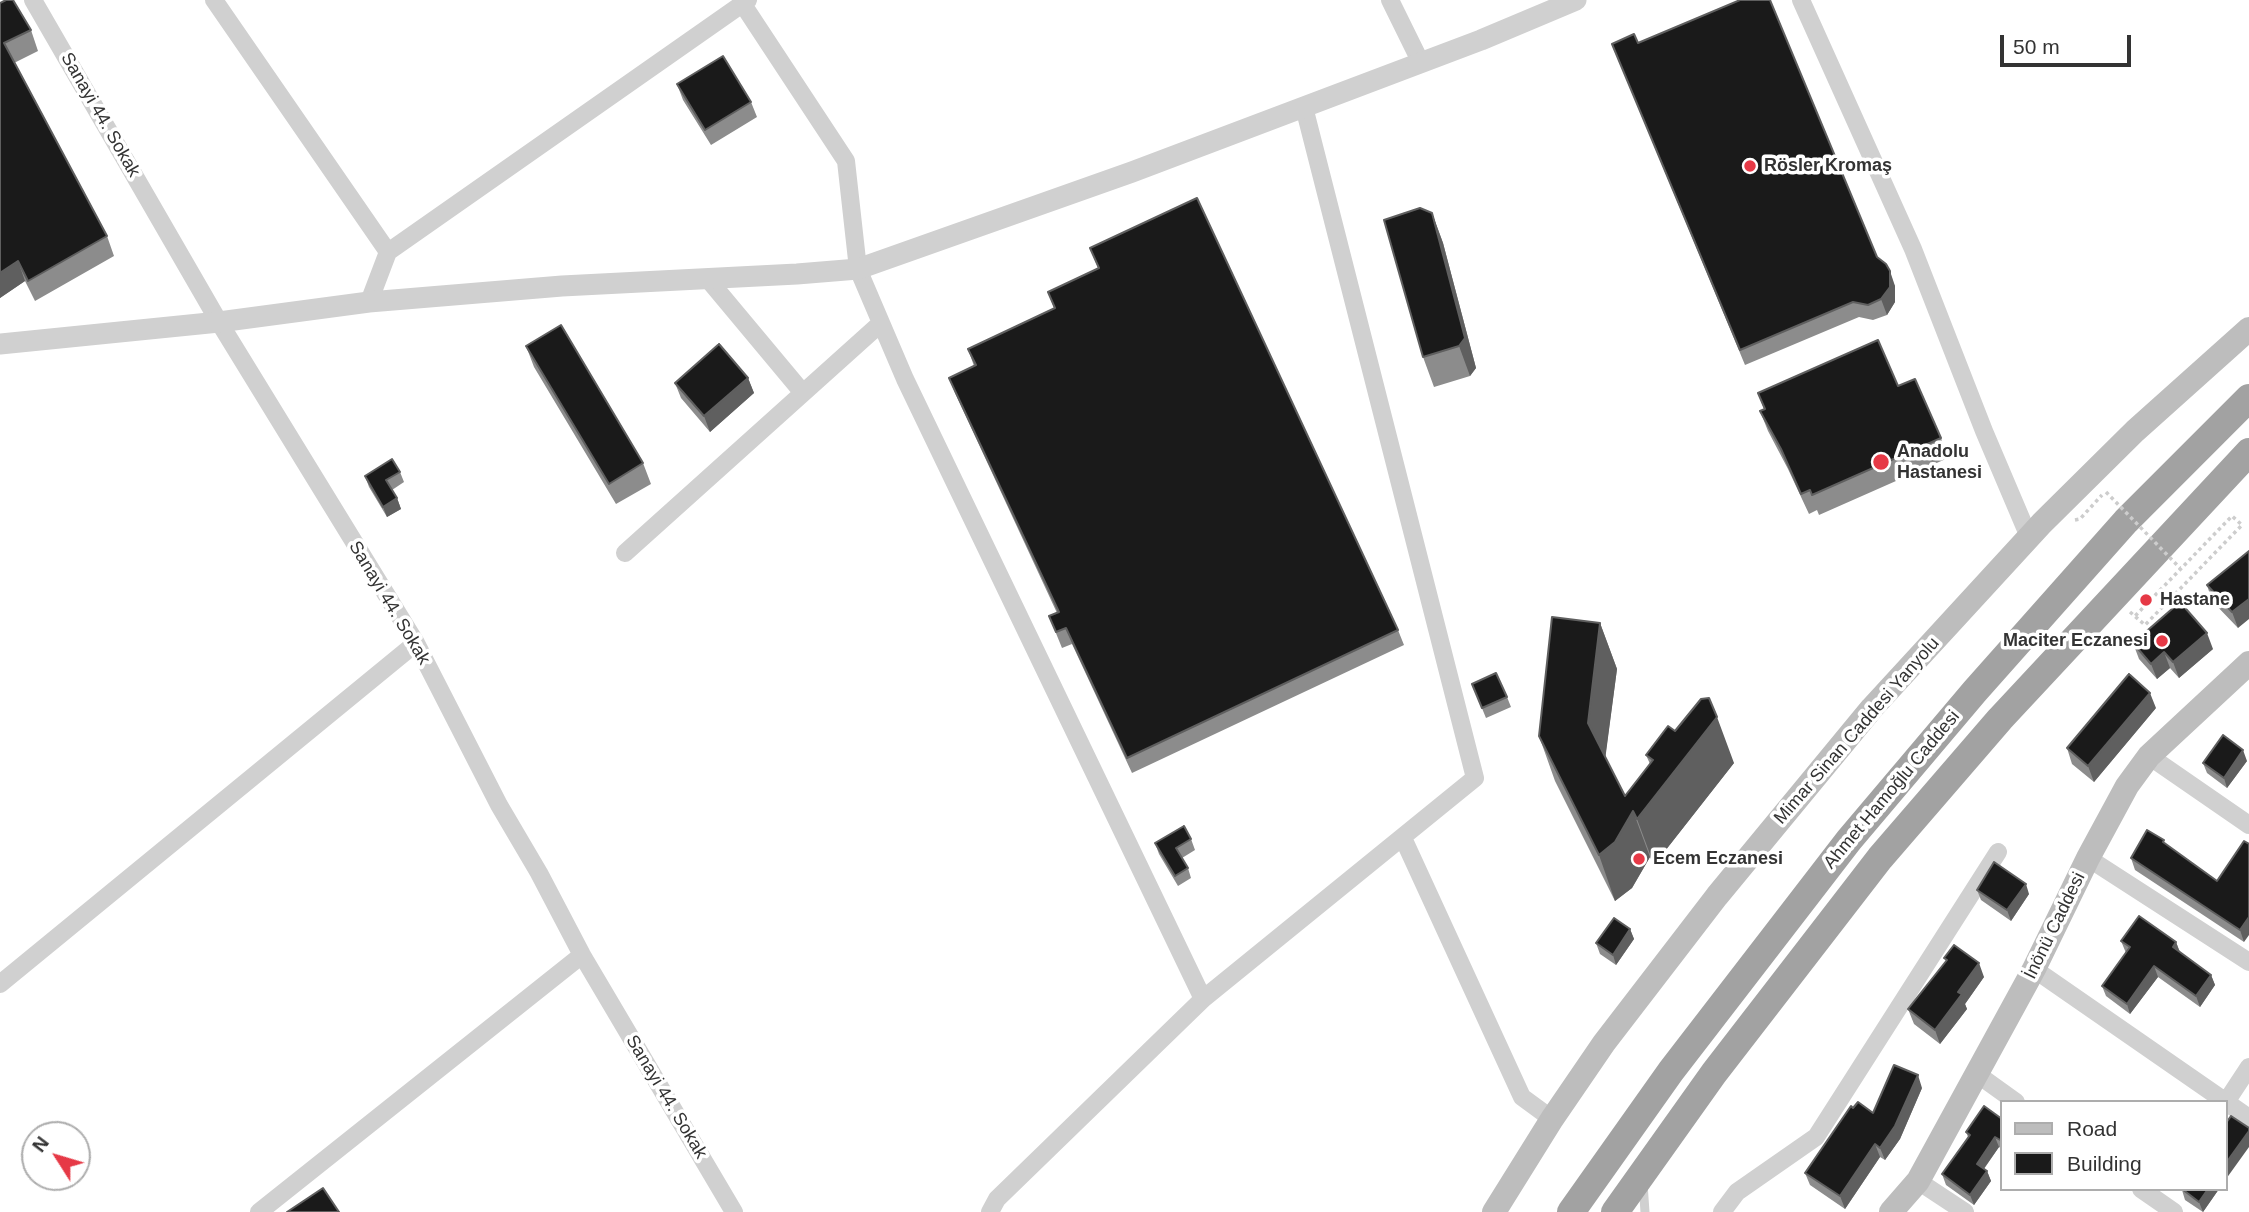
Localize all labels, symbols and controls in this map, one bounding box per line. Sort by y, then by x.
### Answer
scale bar [2004,21,2135,65]
text: 50 m [2013,35,2060,58]
street label: Sanayi 44. Sokak [56,49,144,181]
place label: Rösler Kromaş [1764,155,1892,177]
marker: Rösler Kromaş [1742,158,1758,174]
place label: Anadolu Hastanesi [1897,441,1982,484]
marker: Anadolu Hastanesi [1871,452,1891,472]
street label: Sanayi 44. Sokak [344,537,434,669]
place label: Hastane [2160,589,2230,611]
marker: Hastane [2138,592,2154,608]
place label: Maciter Eczanesi [2003,630,2148,652]
street label: Mimar Sinan Caddesi Yanyolu [1770,633,1944,829]
marker: Maciter Eczanesi [2154,633,2170,649]
street label: Ahmet Hamoğlu Caddesi [1819,706,1965,874]
place label: Ecem Eczanesi [1653,848,1783,870]
marker: Ecem Eczanesi [1631,851,1647,867]
street label: İnönü Caddesi [2020,869,2090,983]
street label: Sanayi 44. Sokak [621,1031,711,1163]
legend [2000,1100,2228,1191]
text: Road [2067,1117,2117,1140]
north arrow [21,1121,91,1191]
text: N [28,1132,53,1156]
text: Building [2067,1152,2142,1175]

